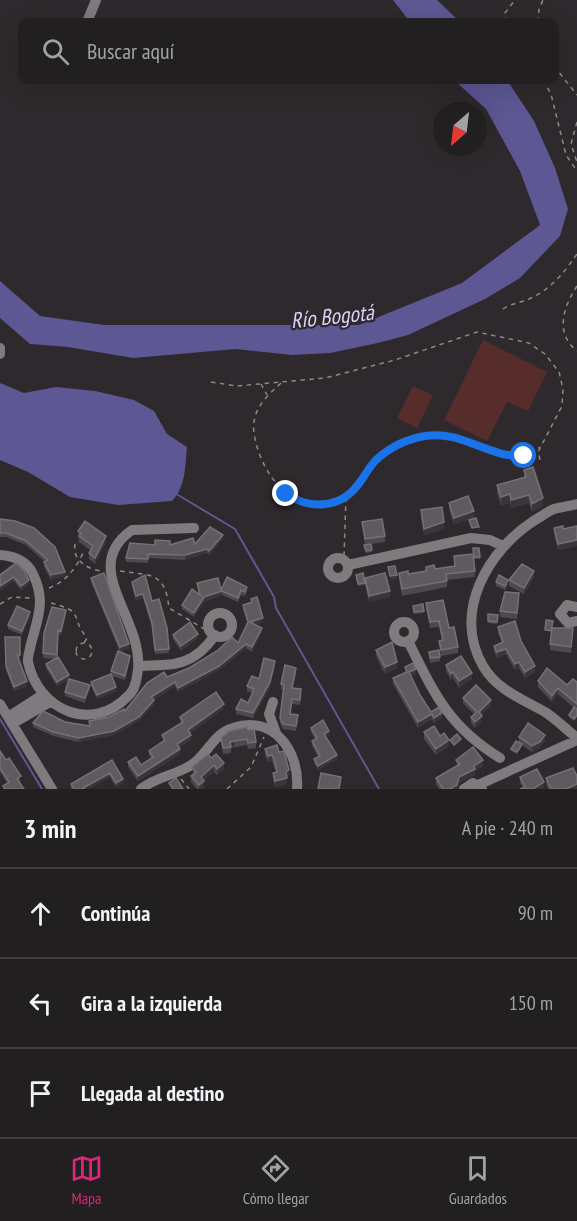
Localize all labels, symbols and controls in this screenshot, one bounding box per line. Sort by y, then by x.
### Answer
search box [18,18,559,84]
icon: search [39,35,72,68]
text: Buscar aquí [87,37,174,65]
north arrow [433,102,487,156]
water label: Río Bogotá [289,298,376,334]
route start [510,442,536,468]
route end [272,480,298,506]
text: 3 min [24,812,77,845]
text: A pie · 240 m [462,815,553,841]
icon: ahead [24,897,57,930]
text: Continúa [81,899,150,927]
text: 90 m [518,900,553,926]
icon: left [24,987,57,1020]
text: Gira a la izquierda [81,989,222,1017]
text: 150 m [509,990,553,1016]
icon: arrive [24,1077,57,1110]
text: Llegada al destino [81,1079,224,1107]
tab: Mapa [70,1152,103,1208]
tab: Cómo llegar [243,1152,309,1208]
tab: Guardados [449,1152,507,1208]

